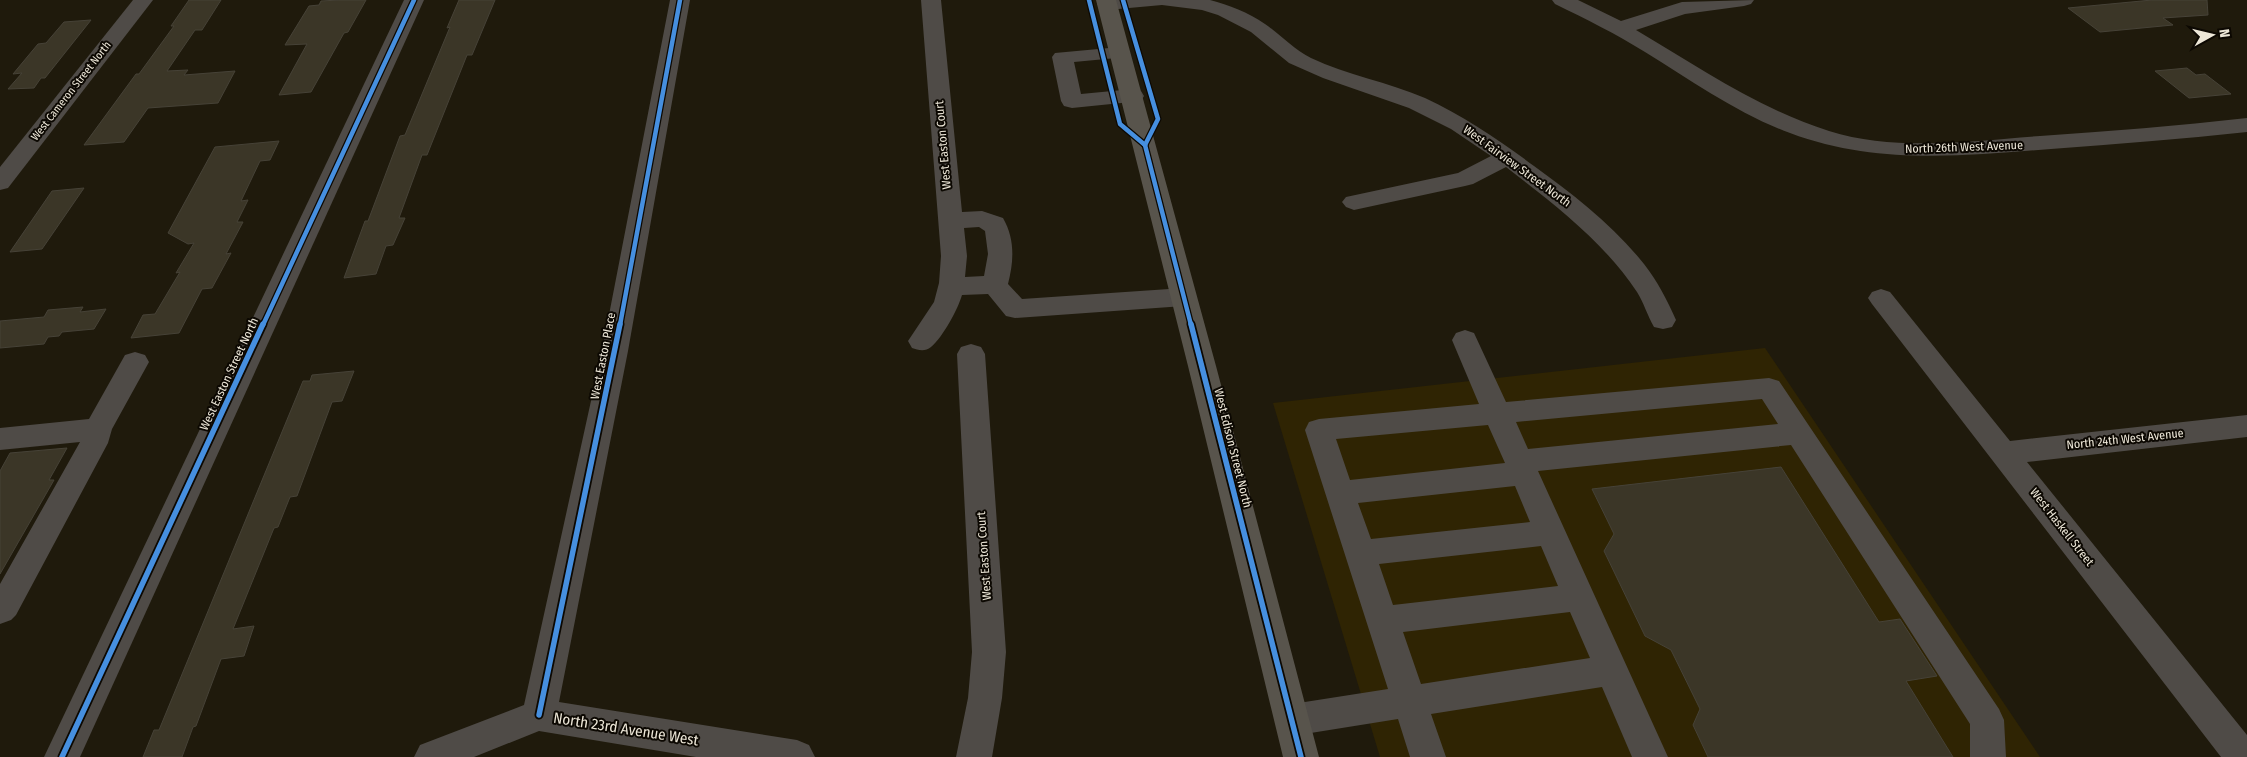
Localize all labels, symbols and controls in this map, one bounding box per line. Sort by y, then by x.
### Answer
north arrow [2187,10,2237,60]
text: N [2215,28,2233,39]
street label: West Cameron Street North [28,39,114,143]
street label: West Easton Court [932,100,954,190]
street label: West Fairview Street North [1460,122,1574,210]
street label: North 26th West Avenue [1905,138,2023,156]
street label: West Easton Place [588,311,618,401]
street label: West Easton Street North [197,315,261,433]
street label: West Edison Street North [1211,387,1255,509]
street label: North 24th West Avenue [2066,426,2184,452]
street label: West Haskell Street [2027,485,2097,569]
street label: West Easton Court [974,511,994,601]
street label: North 23rd Avenue West [552,709,700,749]

